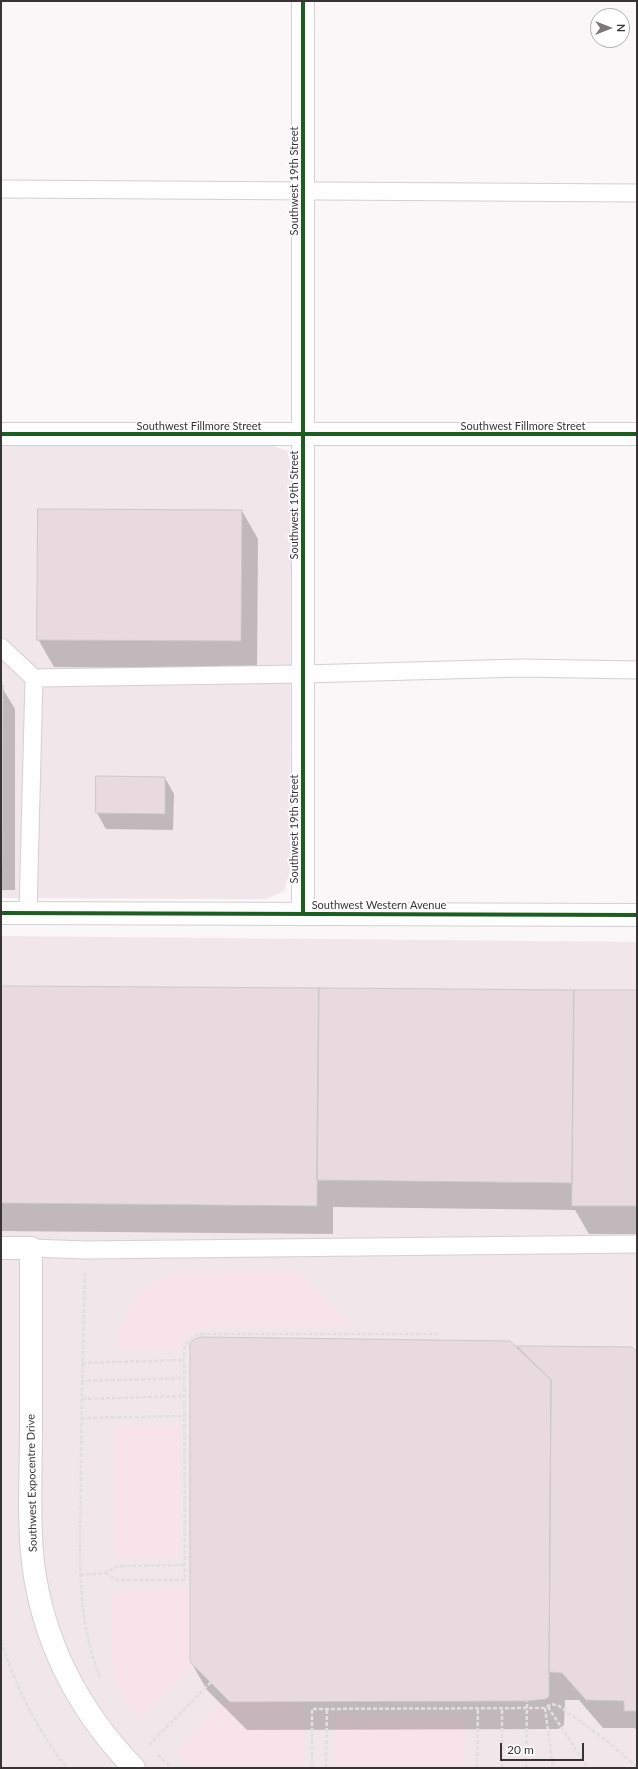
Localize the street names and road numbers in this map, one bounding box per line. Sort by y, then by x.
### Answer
street label: Southwest 19th Street [287,127,301,235]
street label: Southwest Fillmore Street [137,419,261,433]
street label: Southwest Fillmore Street [461,419,585,433]
street label: Southwest 19th Street [287,451,301,559]
street label: Southwest 19th Street [287,775,301,883]
street label: Southwest Western Avenue [312,898,446,912]
street label: Southwest Expocentre Drive [24,1414,40,1552]

